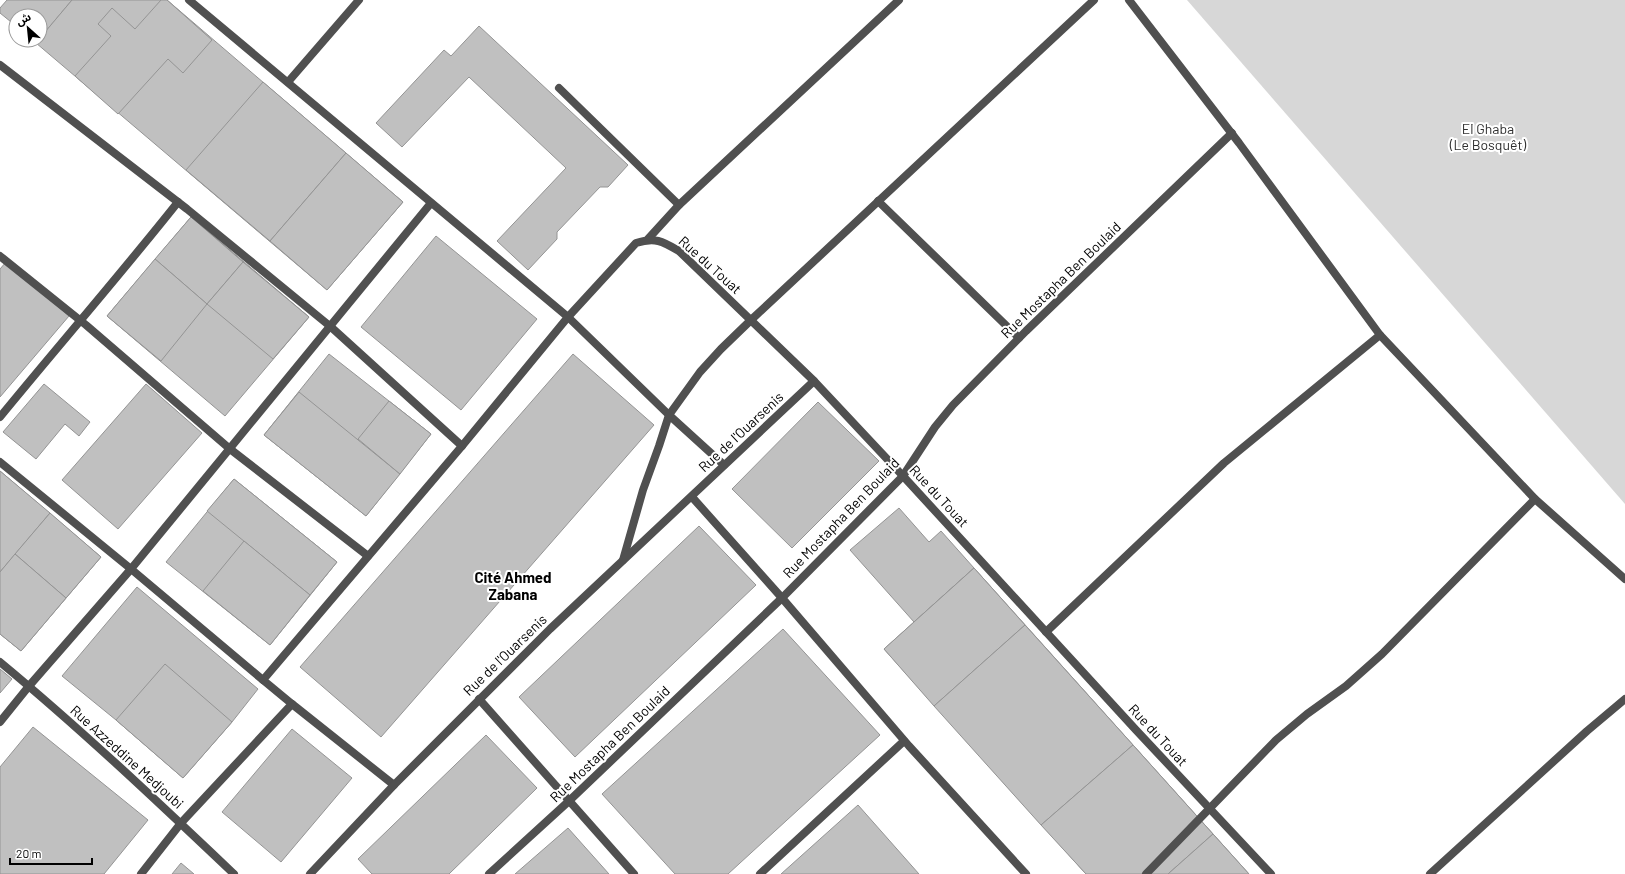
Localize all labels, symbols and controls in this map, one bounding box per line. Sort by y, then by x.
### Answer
north arrow [8,8,48,48]
text: ش [14,9,33,29]
park label: El Ghaba (Le Bosquêt) [1449,120,1527,153]
street label: Rue Mostapha Ben Boulaid [997,218,1124,341]
street label: Rue du Touat [675,232,745,297]
street label: Rue de l'Ouarsenis [695,388,787,475]
street label: Rue Mostapha Ben Boulaid [779,454,902,581]
street label: Rue du Touat [906,461,972,530]
district label: Cité Ahmed Zabana [474,568,552,603]
street label: Rue de l'Ouarsenis [459,610,550,699]
street label: Rue Mostapha Ben Boulaid [546,682,673,805]
street label: Rue du Touat [1125,700,1191,769]
street label: Rue Azzeddine Medjoubi [67,701,187,812]
scale bar [10,840,92,866]
text: 20 m [16,846,42,860]

